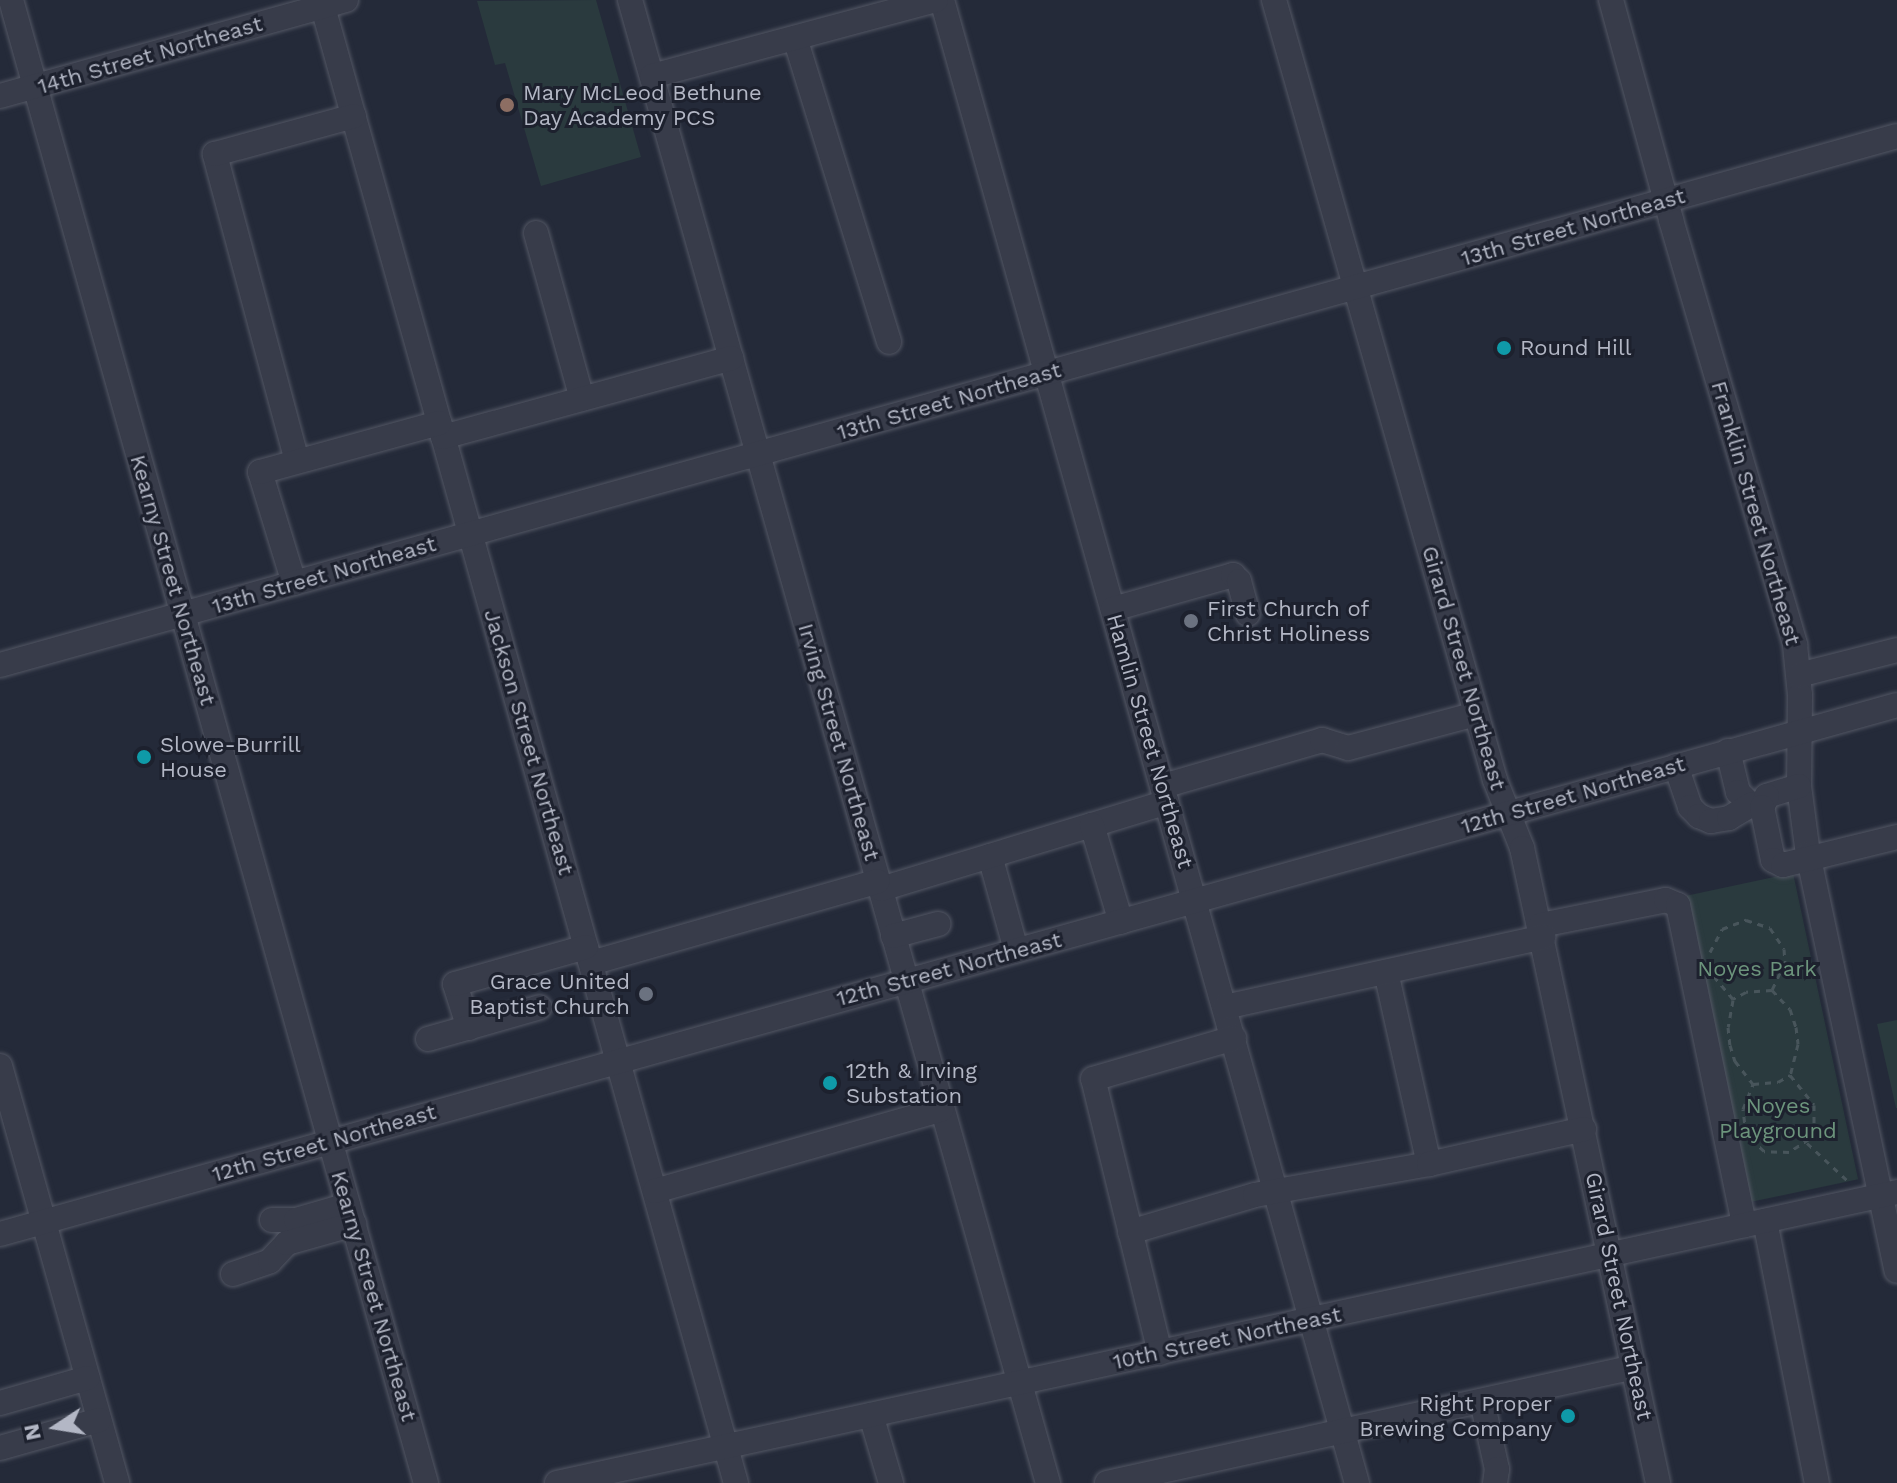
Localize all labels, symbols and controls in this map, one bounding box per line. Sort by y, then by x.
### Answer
street label: 14th Street Northeast [35,10,265,100]
place label: Mary McLeod Bethune Day Academy PCS [523,79,762,130]
marker: Mary McLeod Bethune Day Academy PCS [498,96,516,114]
street label: 13th Street Northeast [1458,182,1688,272]
place label: Round Hill [1520,335,1631,361]
marker: Round Hill [1495,339,1513,357]
street label: 13th Street Northeast [834,356,1064,446]
street label: Franklin Street Northeast [1706,378,1806,648]
street label: Kearny Street Northeast [125,451,221,709]
street label: 13th Street Northeast [209,530,439,620]
street label: Girard Street Northeast [1416,543,1512,793]
place label: First Church of Christ Holiness [1207,595,1370,646]
street label: Jackson Street Northeast [478,606,580,878]
street label: Hamlin Street Northeast [1101,611,1199,871]
marker: First Church of Christ Holiness [1182,612,1200,630]
street label: Irving Street Northeast [792,620,886,864]
place label: Slowe-Burrill House [160,731,301,782]
marker: Slowe-Burrill House [135,748,153,766]
street label: 12th Street Northeast [1458,750,1688,840]
street label: 12th Street Northeast [834,926,1064,1012]
park label: Noyes Park [1697,956,1817,982]
place label: Grace United Baptist Church [469,968,630,1020]
marker: Grace United Baptist Church [637,985,655,1003]
place label: 12th & Irving Substation [846,1057,977,1108]
marker: 12th & Irving Substation [821,1074,839,1092]
park label: Noyes Playground [1719,1092,1837,1144]
street label: 12th Street Northeast [209,1098,439,1188]
street label: Kearny Street Northeast [326,1167,422,1425]
street label: Girard Street Northeast [1580,1170,1658,1422]
street label: 10th Street Northeast [1110,1301,1344,1375]
north arrow [16,1387,96,1467]
place label: Right Proper Brewing Company [1359,1390,1552,1442]
marker: Right Proper Brewing Company [1559,1407,1577,1425]
text: N [18,1422,46,1443]

